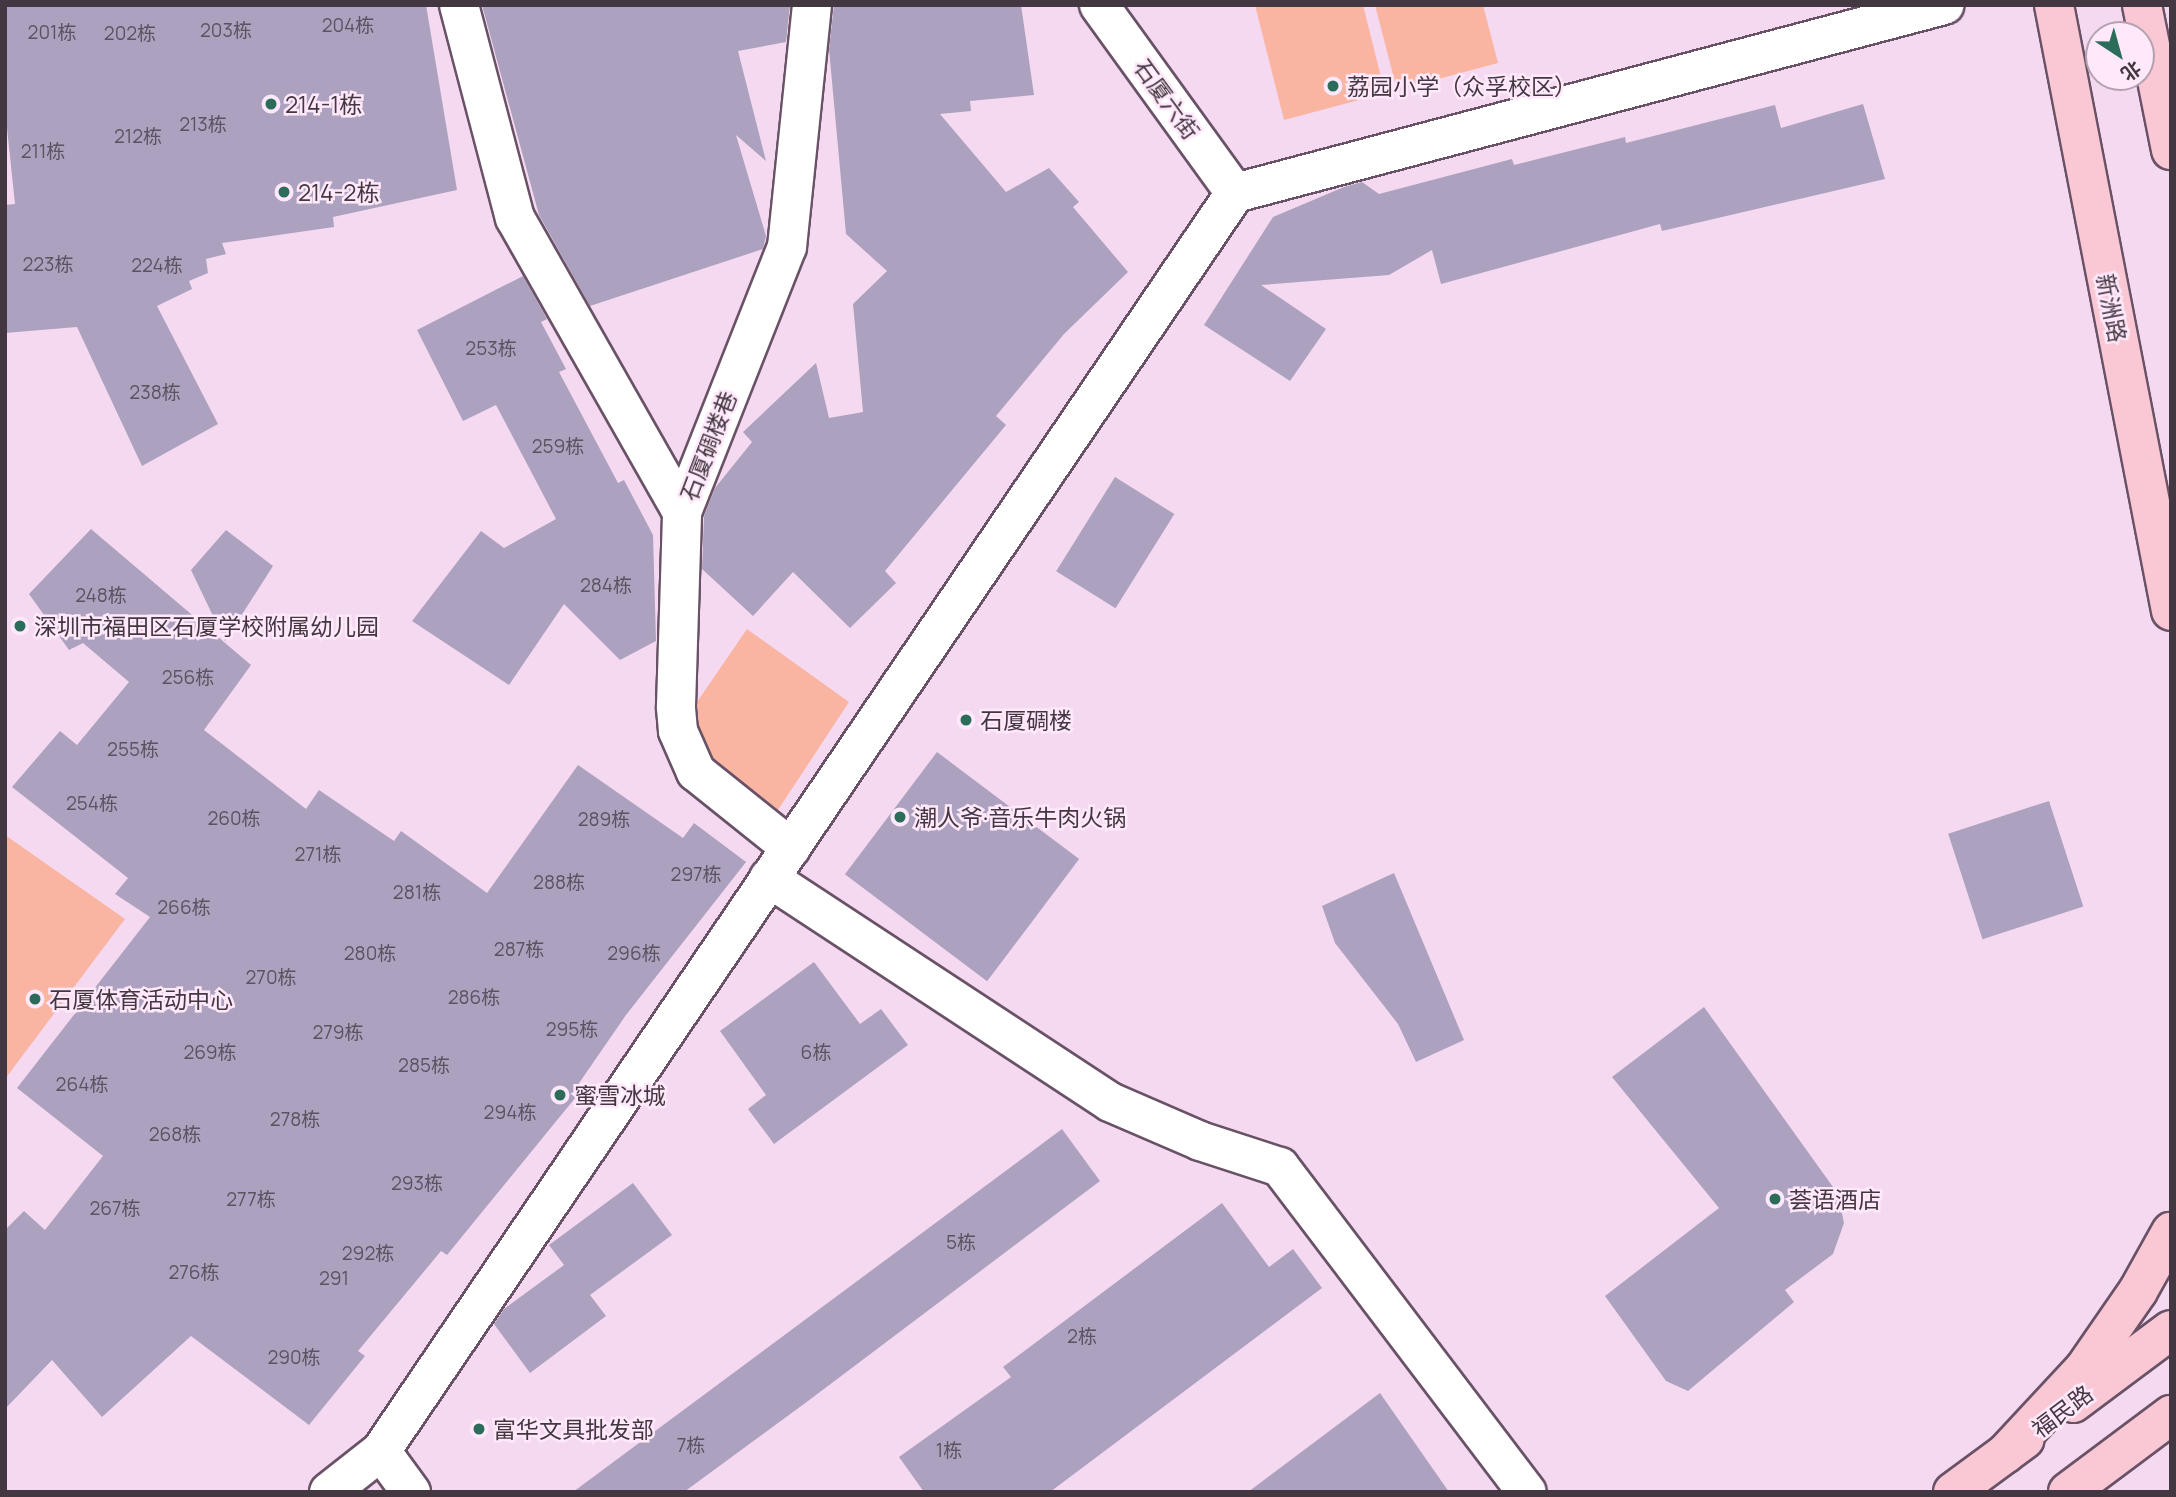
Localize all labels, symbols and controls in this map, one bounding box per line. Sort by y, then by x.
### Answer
house number: 204栋 [322,15,374,37]
house number: 203栋 [200,20,252,42]
north arrow [2085,21,2155,91]
house number: 201栋 [28,22,76,44]
house number: 202栋 [104,23,156,45]
street label: 石厦六街 [1129,54,1205,144]
text: 北 [2116,55,2147,87]
place label: 荔园小学（众孚校区） [1347,72,1577,100]
marker: 荔园小学（众孚校区） [1325,78,1341,94]
place label: 214-1栋 [285,90,362,118]
marker: 214-1栋 [263,96,279,112]
house number: 213栋 [179,114,227,136]
house number: 212栋 [114,126,162,148]
house number: 211栋 [21,141,65,163]
place label: 214-2栋 [298,178,379,206]
marker: 214-2栋 [276,184,292,200]
house number: 223栋 [22,254,74,276]
house number: 224栋 [131,255,183,277]
street label: 新洲路 [2092,272,2132,344]
house number: 253栋 [465,338,517,360]
house number: 238栋 [129,382,181,404]
street label: 石厦碉楼巷 [675,387,741,505]
house number: 259栋 [532,436,584,458]
house number: 284栋 [580,575,632,597]
house number: 248栋 [75,585,127,607]
place label: 深圳市福田区石厦学校附属幼儿园 [34,612,379,640]
marker: 深圳市福田区石厦学校附属幼儿园 [12,618,28,634]
house number: 256栋 [162,667,214,689]
place label: 石厦碉楼 [980,706,1072,734]
marker: 石厦碉楼 [958,712,974,728]
house number: 255栋 [107,739,159,761]
house number: 254栋 [66,793,118,815]
place label: 潮人爷·音乐牛肉火锅 [914,803,1126,831]
house number: 260栋 [207,808,261,830]
house number: 289栋 [578,809,630,831]
marker: 潮人爷·音乐牛肉火锅 [892,809,908,825]
house number: 271栋 [295,844,341,866]
house number: 297栋 [671,864,721,886]
house number: 288栋 [533,872,585,894]
house number: 281栋 [393,882,441,904]
house number: 266栋 [157,897,211,919]
house number: 287栋 [494,939,544,961]
house number: 280栋 [344,943,396,965]
house number: 296栋 [607,943,661,965]
house number: 270栋 [246,967,296,989]
place label: 石厦体育活动中心 [49,985,233,1013]
house number: 286栋 [448,987,500,1009]
marker: 石厦体育活动中心 [27,991,43,1007]
house number: 295栋 [546,1019,598,1041]
house number: 279栋 [312,1022,364,1044]
house number: 269栋 [183,1042,237,1064]
house number: 6栋 [801,1042,831,1064]
house number: 285栋 [398,1055,450,1077]
house number: 264栋 [56,1074,108,1096]
place label: 蜜雪冰城 [574,1081,666,1109]
marker: 蜜雪冰城 [552,1087,568,1103]
house number: 294栋 [484,1102,536,1124]
house number: 278栋 [270,1109,320,1131]
house number: 268栋 [149,1124,201,1146]
house number: 293栋 [391,1173,443,1195]
place label: 荟语酒店 [1789,1185,1881,1213]
house number: 277栋 [226,1189,276,1211]
marker: 荟语酒店 [1767,1191,1783,1207]
house number: 267栋 [89,1198,141,1220]
house number: 5栋 [946,1232,976,1254]
house number: 292栋 [342,1243,394,1265]
house number: 276栋 [168,1262,220,1284]
house number: 291 [319,1268,349,1290]
house number: 2栋 [1067,1326,1097,1348]
house number: 290栋 [267,1347,321,1369]
street label: 福民路 [2026,1379,2098,1443]
place label: 富华文具批发部 [493,1415,654,1443]
marker: 富华文具批发部 [471,1421,487,1437]
house number: 7栋 [677,1435,705,1457]
house number: 1栋 [936,1440,962,1462]

